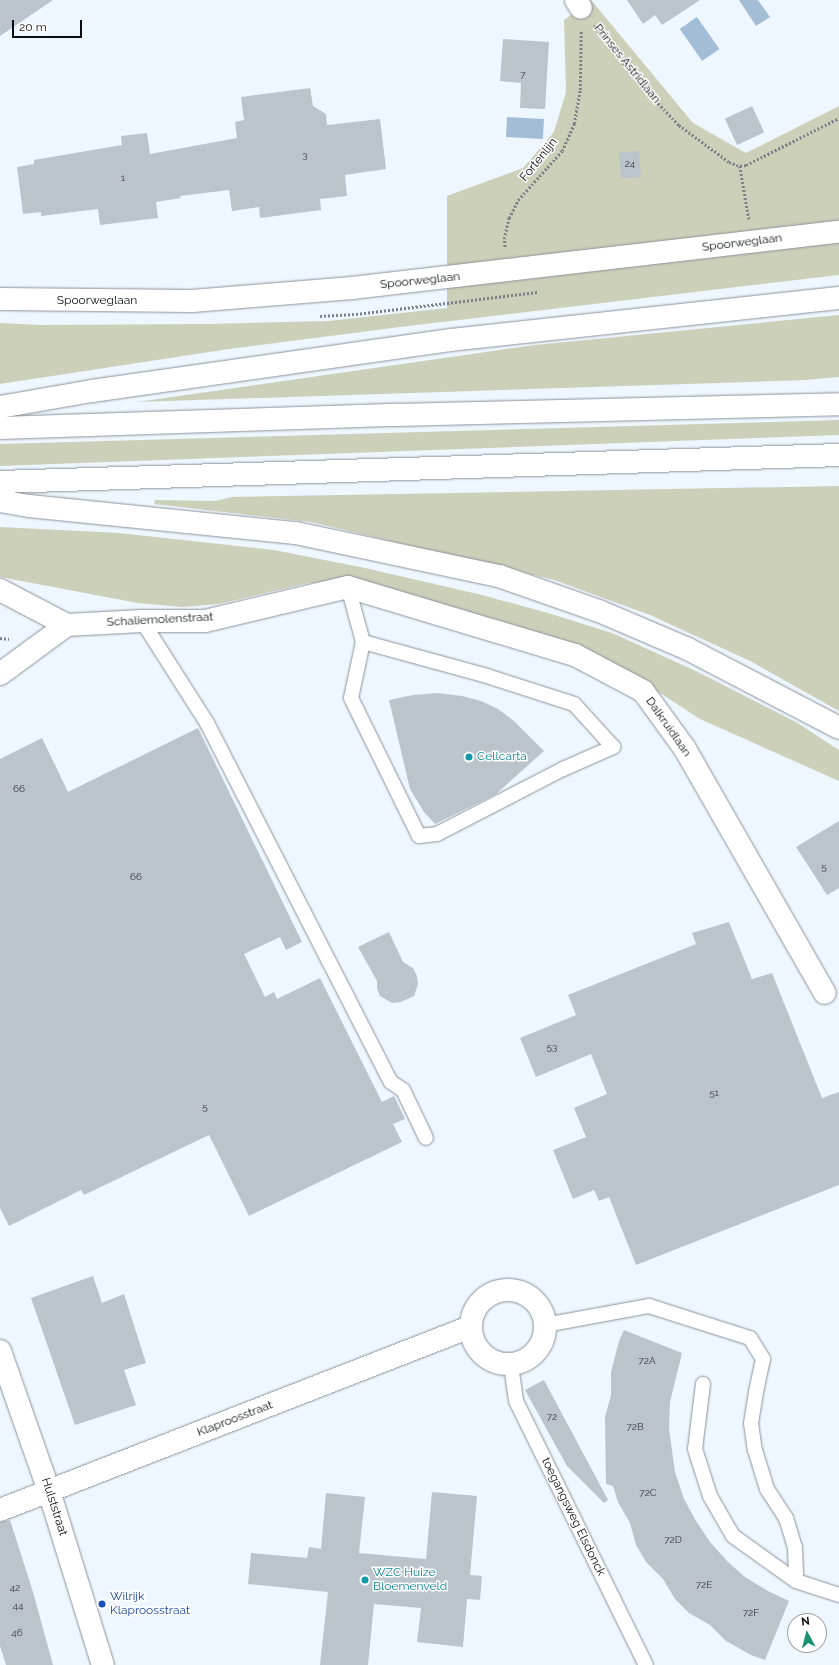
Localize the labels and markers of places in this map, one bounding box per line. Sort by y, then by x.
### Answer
place label: Cellcarta [477,750,527,764]
marker: Cellcarta [464,752,474,762]
place label: WZC Huize Bloemenveld [373,1566,447,1594]
marker: WZC Huize Bloemenveld [360,1575,370,1585]
place label: Wilrijk Klaproosstraat [110,1590,190,1618]
marker: Wilrijk Klaproosstraat [97,1599,107,1609]

